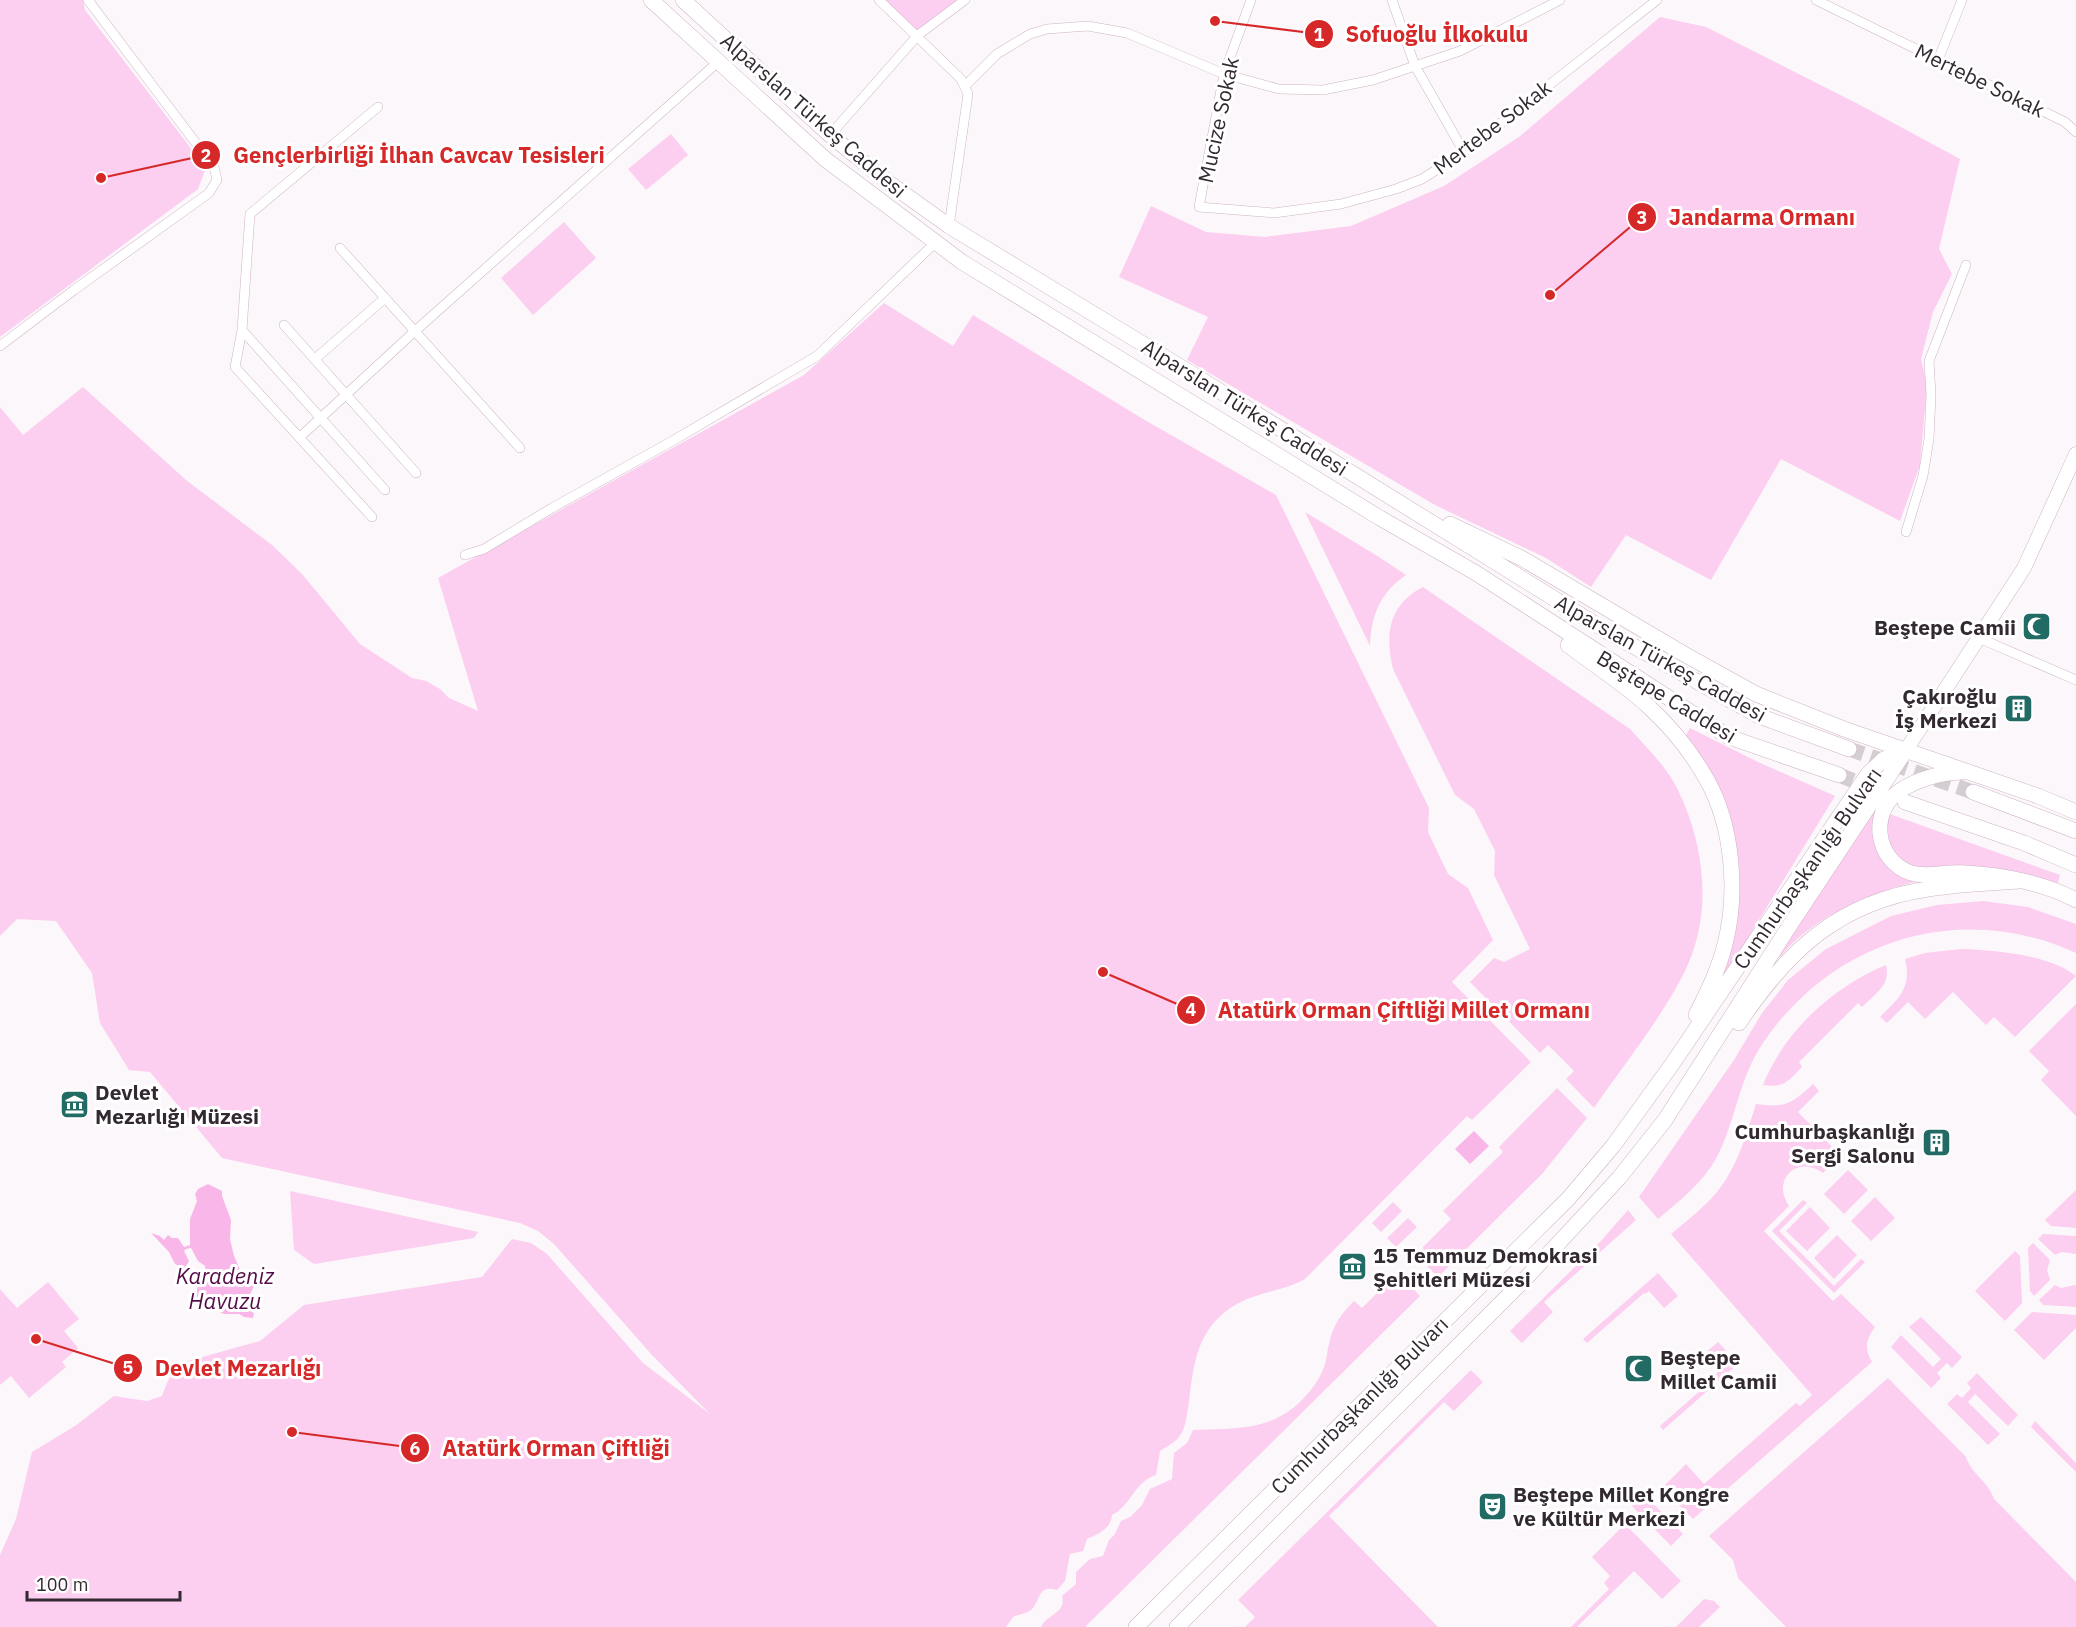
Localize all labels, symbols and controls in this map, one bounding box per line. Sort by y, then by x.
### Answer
callout: Sofuoğlu İlkokulu [1304,14,1540,54]
text: Sofuoğlu İlkokulu [1346,19,1528,48]
text: 1 [1314,23,1325,46]
street label: Alparslan Türkeş Caddesi [715,26,913,204]
street label: Mertebe Sokak [1910,36,2050,124]
street label: Mucize Sokak [1191,54,1245,186]
street label: Mertebe Sokak [1427,73,1557,181]
callout: Gençlerbirliği İlhan Cavcav Tesisleri [191,135,616,175]
text: Gençlerbirliği İlhan Cavcav Tesisleri [233,140,605,169]
text: 2 [201,144,211,167]
callout: Jandarma Ormanı [1627,197,1867,237]
text: Jandarma Ormanı [1669,202,1855,231]
text: 3 [1637,206,1647,229]
street label: Alparslan Türkeş Caddesi [1137,332,1353,482]
street label: Alparslan Türkeş Caddesi [1550,588,1772,728]
mosque icon: Beştepe Camii [2021,611,2053,643]
place label: Beştepe Camii [1874,613,2016,641]
street label: Beştepe Caddesi [1592,643,1742,749]
place label: Çakıroğlu İş Merkezi [1895,682,1997,734]
building icon: Çakıroğlu İş Merkezi [2002,692,2034,724]
street label: Cumhurbaşkanlığı Bulvarı [1727,762,1887,974]
callout: Atatürk Orman Çiftliği Millet Ormanı [1176,990,1602,1030]
text: Atatürk Orman Çiftliği Millet Ormanı [1218,995,1590,1024]
text: 4 [1186,998,1197,1021]
place label: Devlet Mezarlığı Müzesi [95,1078,259,1130]
museum icon: Devlet Mezarlığı Müzesi [58,1088,90,1120]
place label: Cumhurbaşkanlığı Sergi Salonu [1734,1117,1915,1169]
building icon: Cumhurbaşkanlığı Sergi Salonu [1920,1127,1952,1159]
place label: 15 Temmuz Demokrasi Şehitleri Müzesi [1373,1241,1598,1293]
museum icon: 15 Temmuz Demokrasi Şehitleri Müzesi [1336,1251,1368,1283]
water label: Karadeniz Havuzu [176,1261,275,1315]
street label: Cumhurbaşkanlığı Bulvarı [1264,1310,1454,1500]
place label: Beştepe Millet Camii [1660,1343,1777,1395]
callout: Devlet Mezarlığı [113,1348,334,1388]
text: Devlet Mezarlığı [155,1353,321,1382]
mosque icon: Beştepe Millet Camii [1623,1353,1655,1385]
text: 5 [123,1356,134,1379]
callout: Atatürk Orman Çiftliği [400,1428,682,1468]
text: Atatürk Orman Çiftliği [442,1433,670,1462]
text: 6 [410,1437,421,1460]
place label: Beştepe Millet Kongre ve Kültür Merkezi [1513,1480,1729,1532]
theatre icon: Beştepe Millet Kongre ve Kültür Merkezi [1476,1490,1508,1522]
scale bar [27,1564,180,1602]
text: 100 m [36,1573,88,1596]

